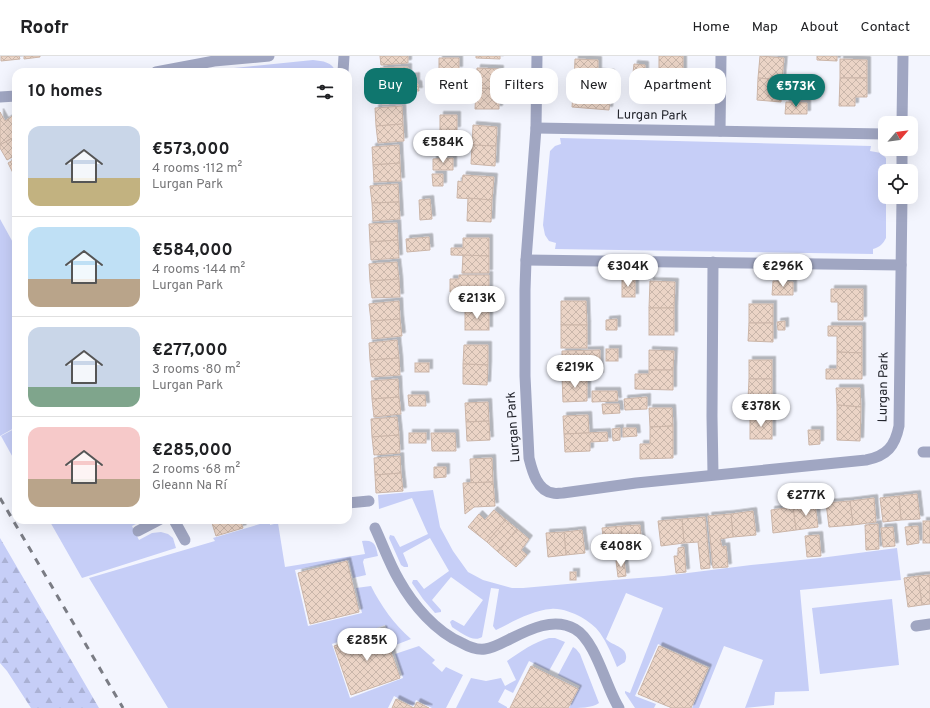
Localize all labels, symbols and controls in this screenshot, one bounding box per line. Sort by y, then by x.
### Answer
text: Roofr [20,16,69,40]
text: Home [693,19,730,36]
text: Map [752,19,778,36]
text: About [800,19,839,36]
text: Contact [861,19,910,36]
chip: Buy [364,68,417,104]
chip: Rent [425,68,482,104]
chip: Filters [490,68,558,104]
chip: New [566,68,621,104]
chip: Apartment [629,68,726,104]
pin: €573K [768,74,824,108]
text: €573K [776,79,816,95]
text: 10 homes [28,81,103,103]
icon: filters [314,81,336,103]
street label: Lurgan Park [616,107,688,125]
north arrow [878,116,918,156]
map controls [878,116,918,204]
pin: €584K [415,130,471,164]
text: €584K [422,135,464,151]
text: €573,000 [152,139,230,161]
icon: home [60,142,108,190]
text: 4 rooms · 112 m² [152,161,242,177]
button: locate [878,164,918,204]
text: Lurgan Park [152,177,223,193]
text: €584,000 [152,240,233,262]
icon: home [60,243,108,291]
pin: €304K [600,254,656,288]
pin: €296K [755,254,811,288]
text: €304K [607,259,649,275]
text: €296K [762,259,804,275]
text: 4 rooms · 144 m² [152,262,245,278]
text: Lurgan Park [152,278,223,294]
pin: €213K [449,286,505,320]
text: €213K [458,291,496,307]
text: €277,000 [152,340,228,362]
icon: home [60,343,108,391]
street label: Lurgan Park [875,351,893,423]
pin: €219K [547,355,603,389]
text: €219K [556,360,594,376]
text: 3 rooms · 80 m² [152,362,240,378]
text: Lurgan Park [152,378,223,394]
street label: Lurgan Park [504,391,524,463]
pin: €378K [733,394,789,428]
text: €378K [741,399,781,415]
text: €285,000 [152,440,232,462]
icon: home [60,443,108,491]
text: 2 rooms · 68 m² [152,462,240,478]
text: Gleann Na Rí [152,478,227,494]
pin: €277K [778,483,834,517]
text: €277K [786,488,826,504]
pin: €408K [593,534,649,568]
text: €408K [600,539,642,555]
pin: €285K [339,628,395,662]
text: €285K [346,633,388,649]

